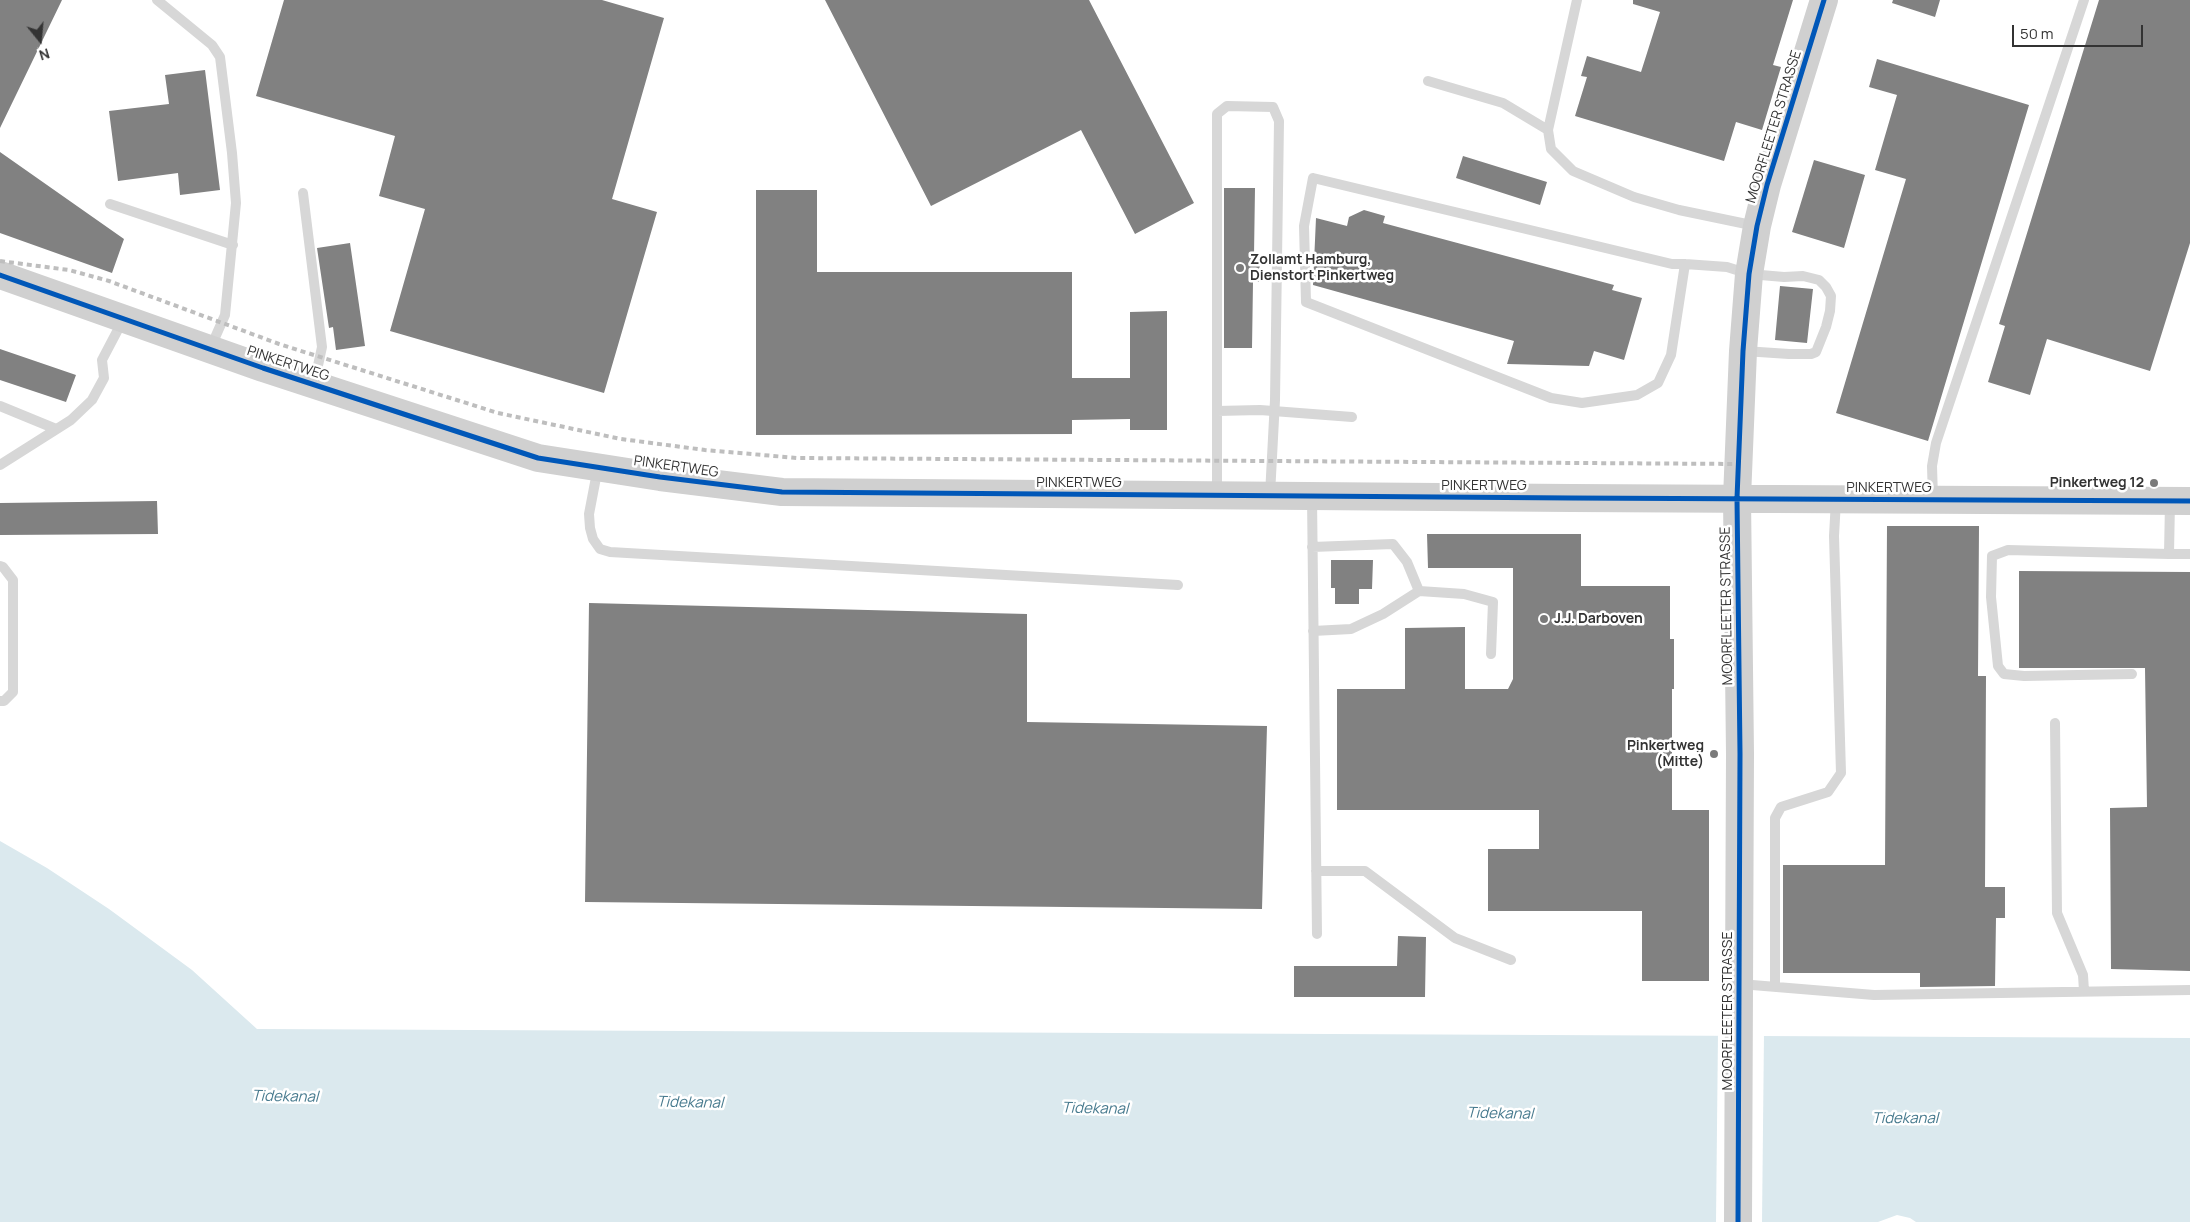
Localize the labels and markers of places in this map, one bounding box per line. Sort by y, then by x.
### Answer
place label: Zollamt Hamburg, Dienstort Pinkertweg [1250,252,1394,284]
marker: Zollamt Hamburg, Dienstort Pinkertweg [1234,262,1246,274]
place label: Pinkertweg 12 [2050,475,2144,491]
marker: Pinkertweg 12 [2148,477,2160,489]
place label: J.J. Darboven [1554,611,1643,627]
marker: J.J. Darboven [1538,613,1550,625]
place label: Pinkertweg (Mitte) [1627,738,1704,770]
marker: Pinkertweg (Mitte) [1708,748,1720,760]

